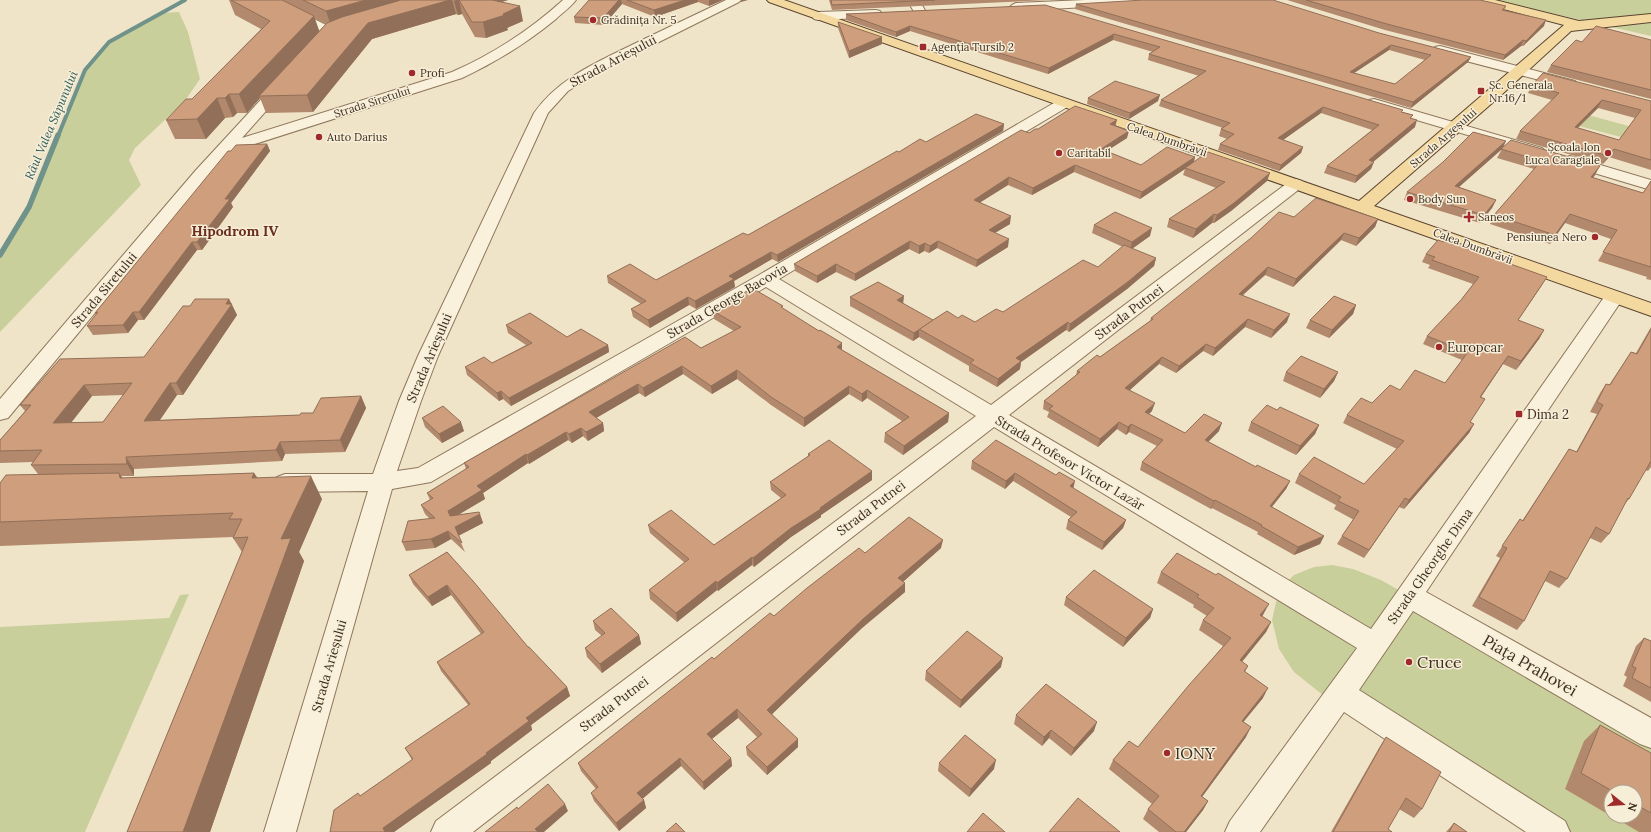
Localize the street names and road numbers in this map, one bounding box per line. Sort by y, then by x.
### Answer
street label: Strada Arieșului [567,31,660,91]
street label: Strada Siretului [332,83,412,121]
street label: Strada Argeșului [1407,105,1479,171]
street label: Calea Dumbrăvii [1125,119,1209,159]
street label: Calea Dumbrăvii [1431,225,1515,267]
street label: Strada Siretului [67,248,141,331]
street label: Strada George Bacovia [664,259,790,342]
street label: Strada Putnei [1091,280,1167,343]
street label: Strada Arieșului [402,310,456,405]
street label: Strada Profesor Victor Lazăr [992,412,1148,515]
street label: Strada Putnei [833,476,909,539]
street label: Strada Gheorghe Dima [1384,504,1477,627]
street label: Strada Arieșului [308,617,350,714]
street label: Piața Prahovei [1479,630,1581,700]
street label: Strada Putnei [576,672,652,735]

